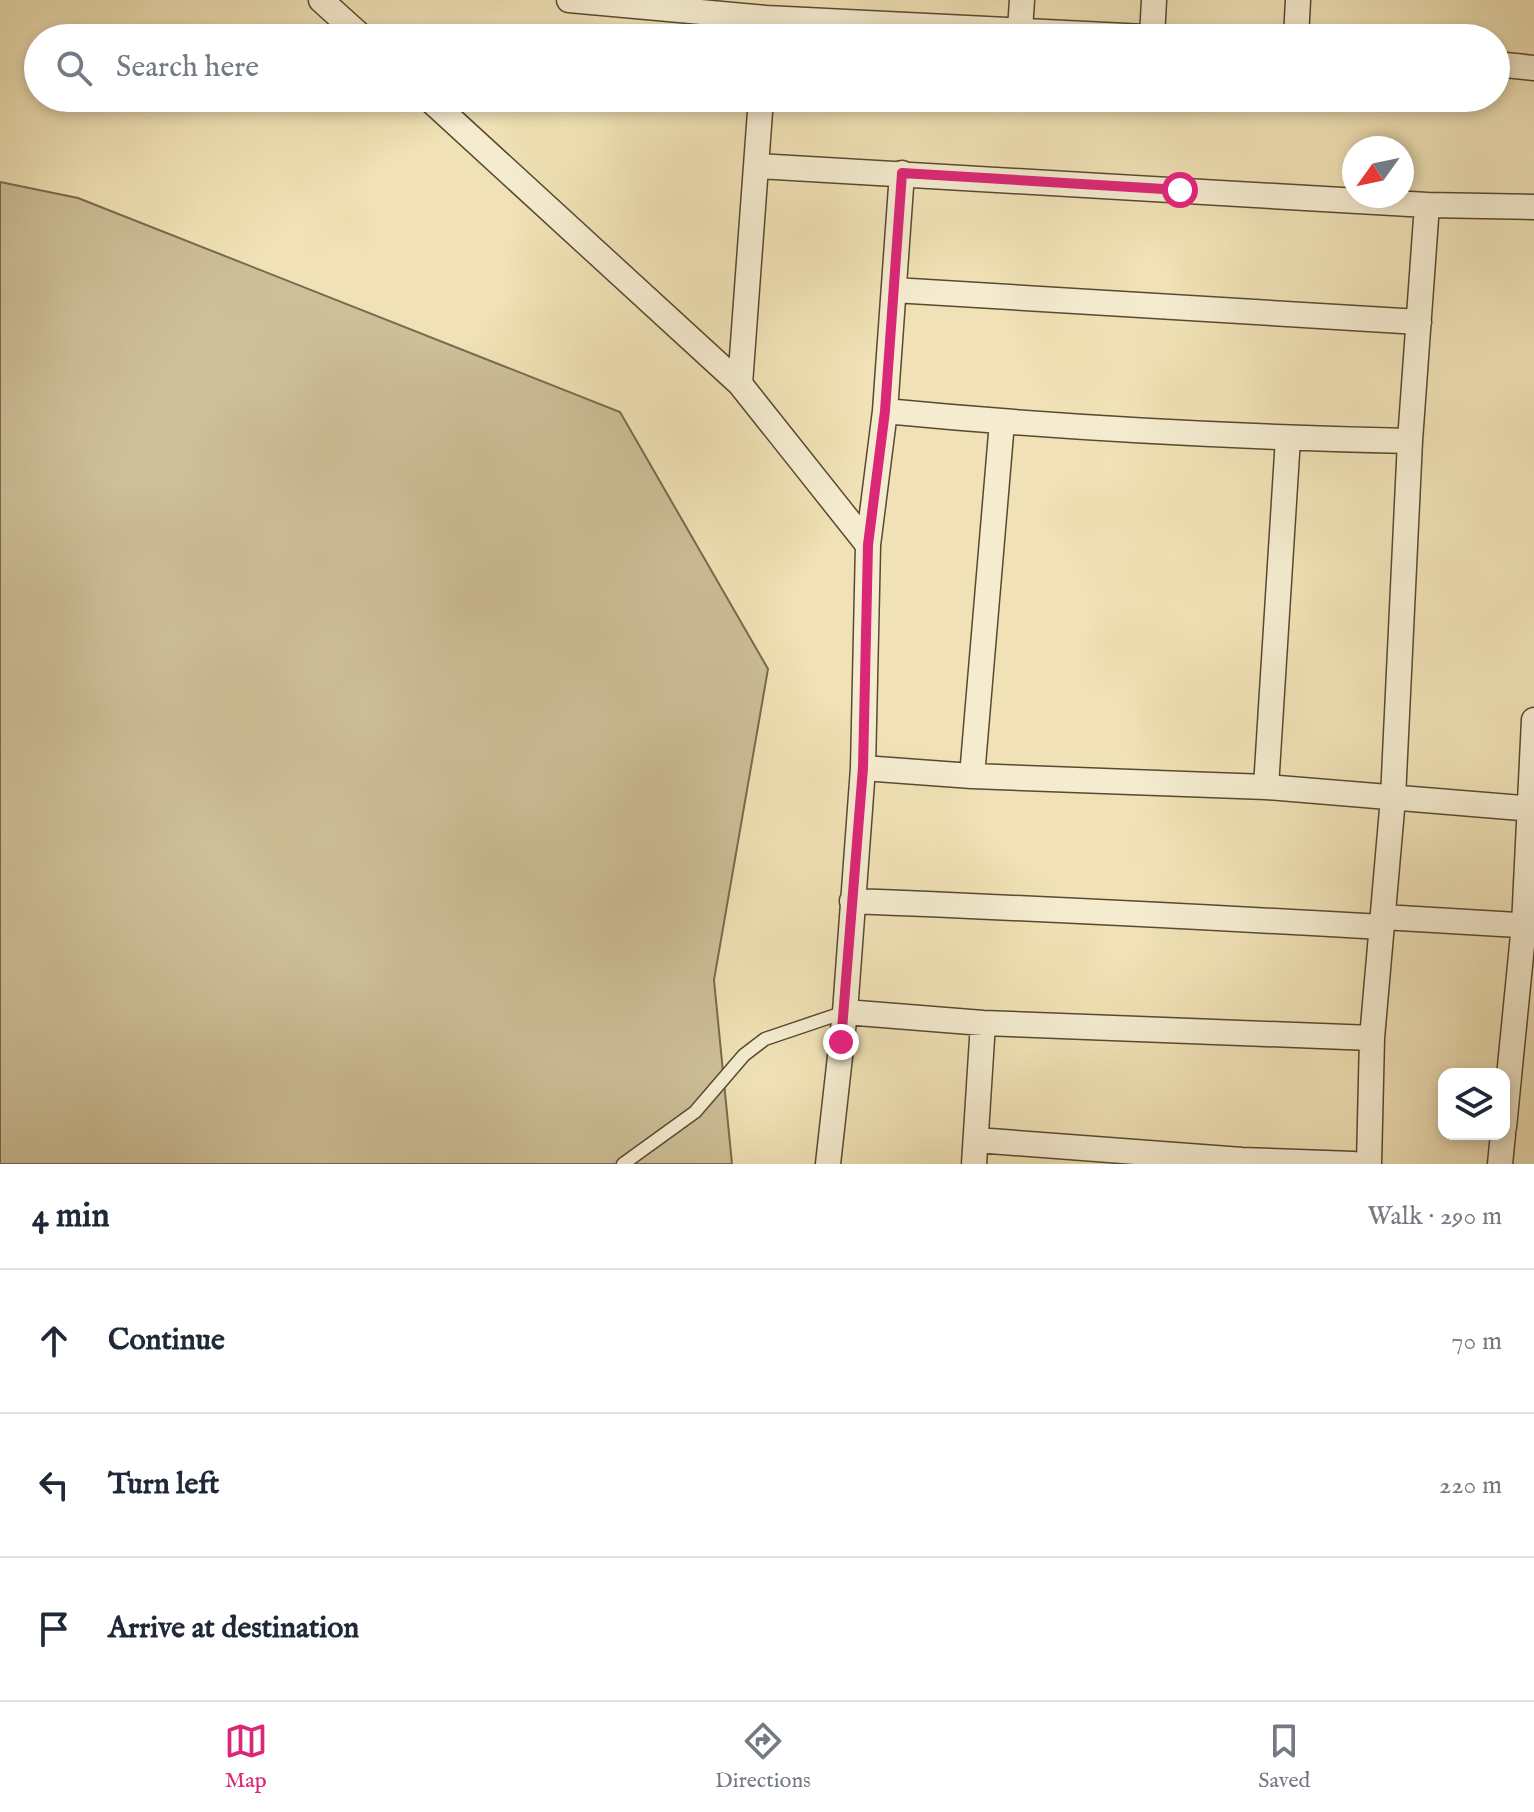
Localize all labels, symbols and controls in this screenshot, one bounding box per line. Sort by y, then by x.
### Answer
search box [24,24,1510,112]
icon: search [52,46,96,90]
text: Search here [116,49,259,87]
north arrow [1342,136,1414,208]
route start [1162,172,1198,208]
route end [823,1024,859,1060]
map controls [1438,1068,1510,1140]
button: layers [1438,1068,1510,1140]
text: 4 min [32,1195,110,1238]
text: Walk · 290 m [1367,1200,1502,1233]
icon: ahead [32,1319,76,1363]
text: Continue [108,1322,225,1360]
text: 70 m [1451,1325,1502,1358]
icon: left [32,1463,76,1507]
text: Turn left [108,1466,219,1504]
text: 220 m [1439,1469,1502,1502]
icon: arrive [32,1607,76,1651]
text: Arrive at destination [108,1610,359,1648]
tab: Map [224,1719,268,1795]
tab: Directions [715,1719,811,1795]
tab: Saved [1258,1719,1310,1795]

